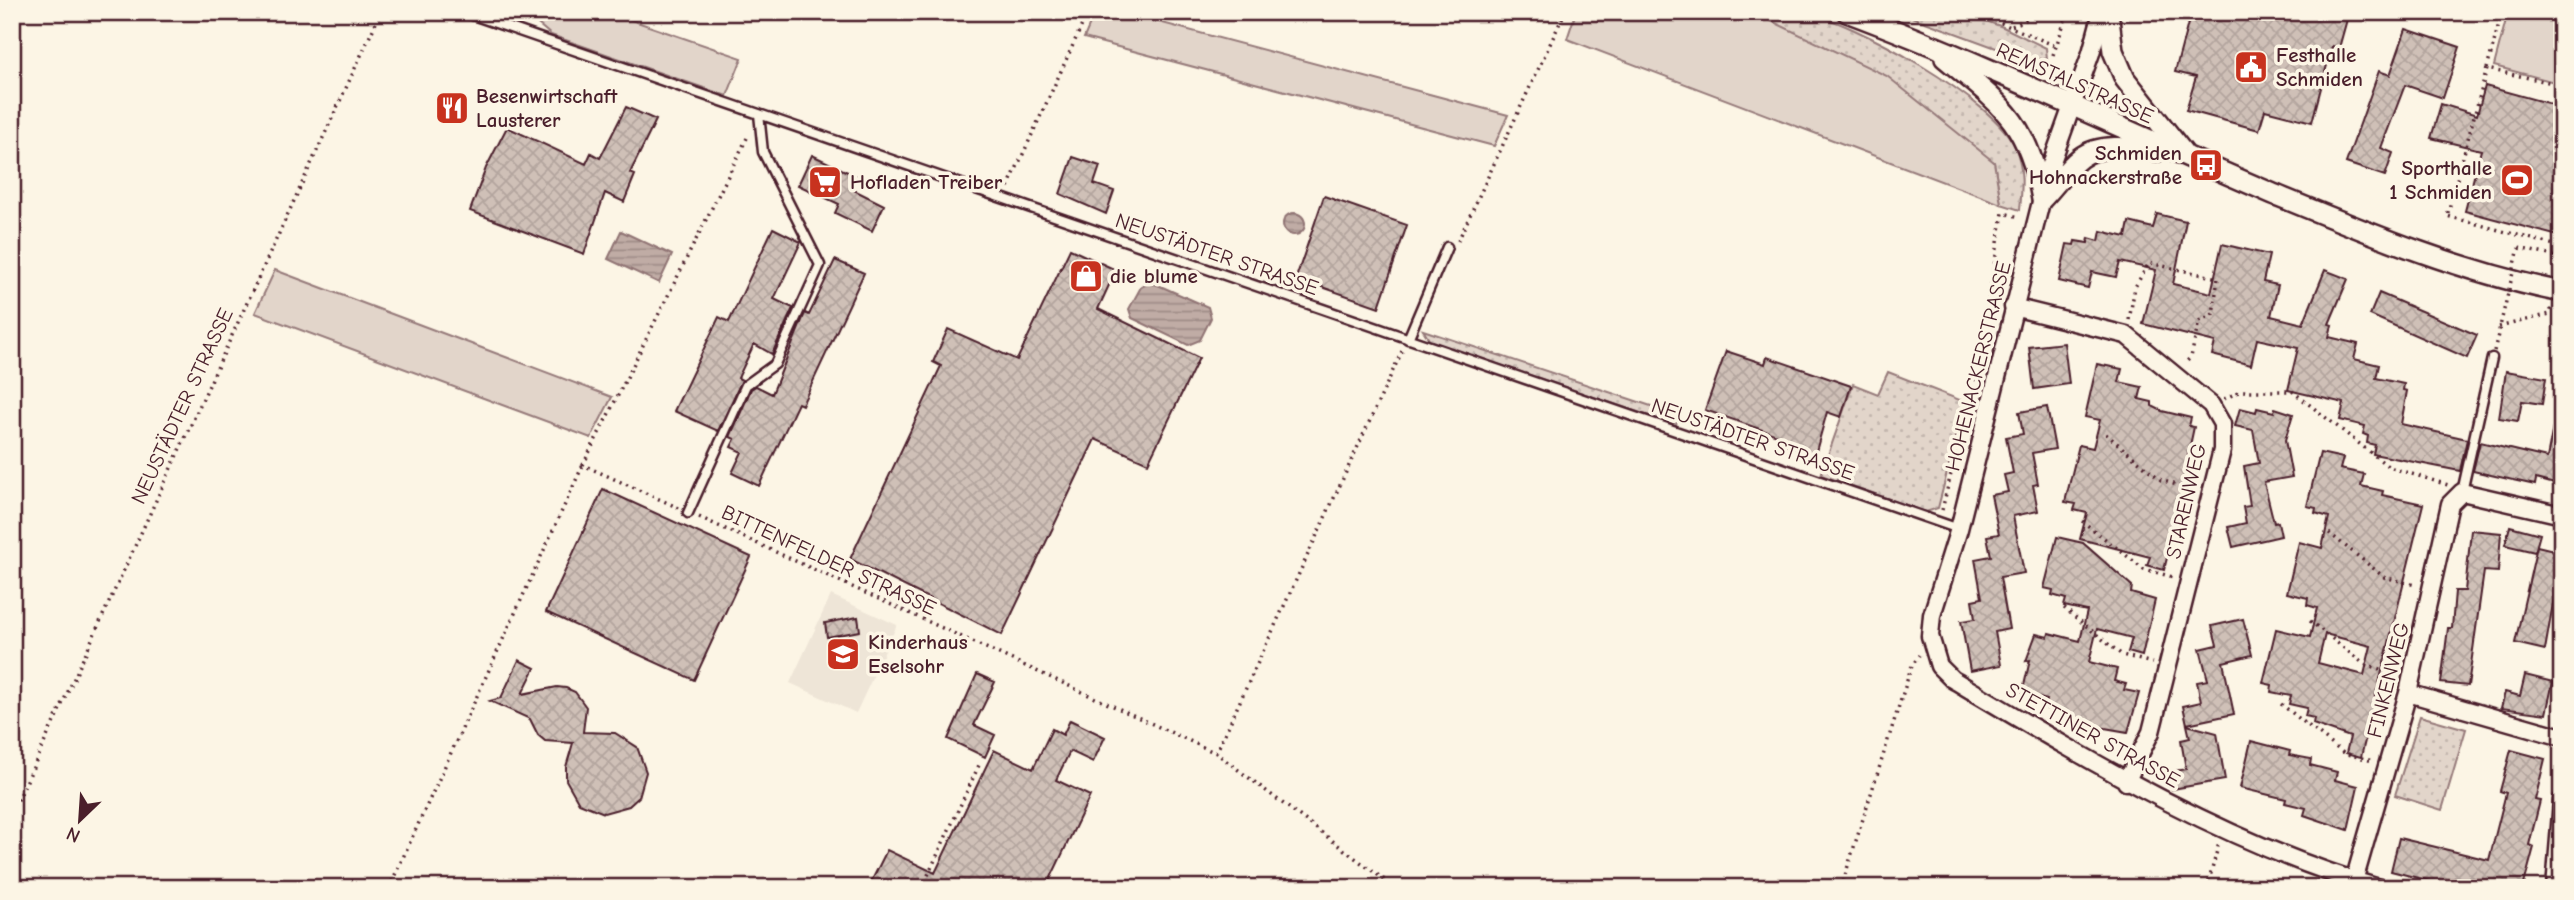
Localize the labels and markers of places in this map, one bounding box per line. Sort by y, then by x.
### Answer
place label: Festhalle Schmiden [2276,43,2363,91]
public building icon: Festhalle Schmiden [2232,48,2270,86]
place label: Besenwirtschaft Lausterer [476,84,619,132]
restaurant icon: Besenwirtschaft Lausterer [433,89,471,127]
place label: Schmiden Hohnackerstraße [2029,141,2182,189]
bus stop icon: Schmiden Hohnackerstraße [2187,146,2225,184]
place label: Sporthalle 1 Schmiden [2389,156,2492,204]
sports icon: Sporthalle 1 Schmiden [2498,161,2536,199]
supermarket icon: Hofladen Treiber [806,163,844,201]
place label: Hofladen Treiber [850,170,1003,194]
shop icon: die blume [1067,257,1105,295]
place label: die blume [1110,264,1198,288]
place label: Kinderhaus Eselsohr [868,630,968,678]
school or university icon: Kinderhaus Eselsohr [824,635,862,673]

